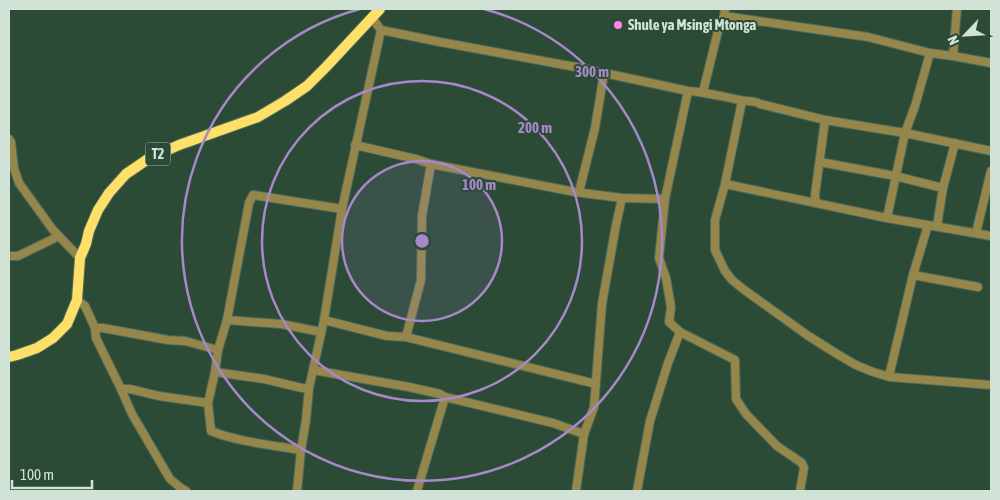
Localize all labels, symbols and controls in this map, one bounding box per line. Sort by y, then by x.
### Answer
north arrow [940,10,990,60]
place label: Shule ya Msingi Mtonga [628,16,756,33]
marker: Shule ya Msingi Mtonga [612,19,624,31]
text: N [944,33,962,48]
text: 300 m [575,63,609,80]
text: 200 m [518,119,552,136]
road number: T2 [146,142,170,166]
text: 100 m [462,176,496,193]
centre of rings [413,232,431,250]
scale bar [12,458,92,490]
text: 100 m [20,466,54,483]

